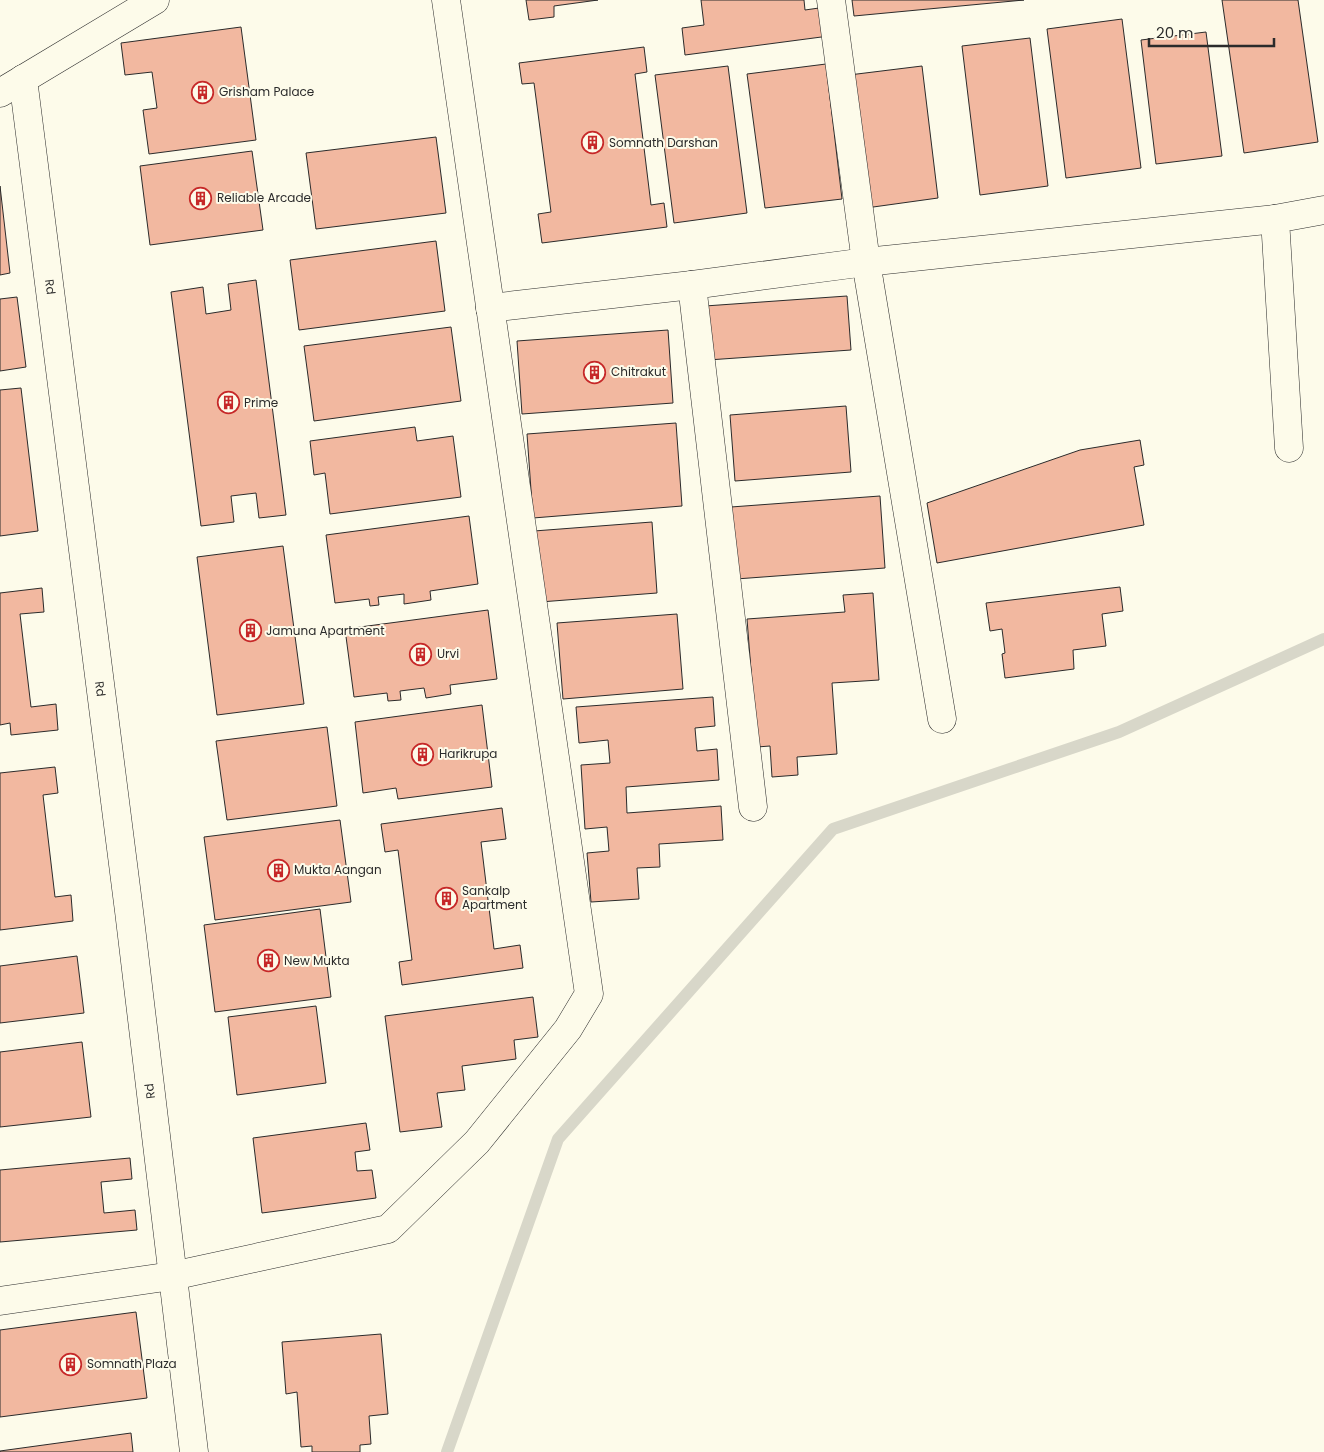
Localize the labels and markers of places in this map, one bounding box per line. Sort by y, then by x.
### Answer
building icon: Grisham Palace [191,80,215,104]
place label: Grisham Palace [219,83,314,100]
building icon: Somnath Darshan [581,131,605,155]
place label: Somnath Darshan [609,134,718,151]
building icon: Reliable Arcade [189,186,213,210]
place label: Reliable Arcade [217,189,311,206]
building icon: Chitrakut [583,360,607,384]
place label: Chitrakut [611,363,666,380]
building icon: Prime [216,391,240,415]
place label: Prime [244,394,278,411]
building icon: Jamuna Apartment [238,619,262,643]
place label: Jamuna Apartment [266,622,385,639]
building icon: Urvi [409,642,433,666]
place label: Urvi [437,645,459,662]
building icon: Harikrupa [411,742,435,766]
place label: Harikrupa [439,745,497,762]
building icon: Mukta Aangan [266,858,290,882]
place label: Mukta Aangan [294,861,382,878]
place label: Sankalp Apartment [462,882,527,913]
building icon: Sankalp Apartment [434,886,458,910]
building icon: New Mukta [256,949,280,973]
place label: New Mukta [284,952,350,969]
building icon: Somnath Plaza [59,1352,83,1376]
place label: Somnath Plaza [87,1355,177,1372]

